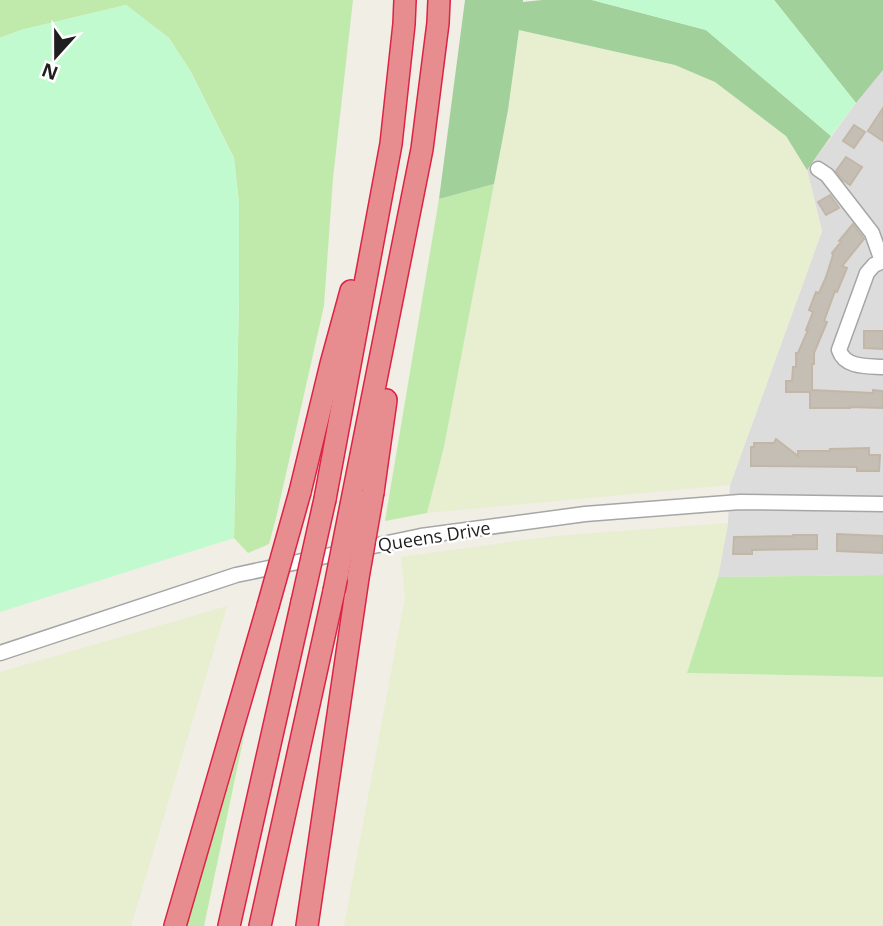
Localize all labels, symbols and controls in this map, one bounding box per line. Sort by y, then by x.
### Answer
north arrow [21,21,91,91]
text: N [38,57,62,87]
street label: Queens Drive [376,515,492,557]

